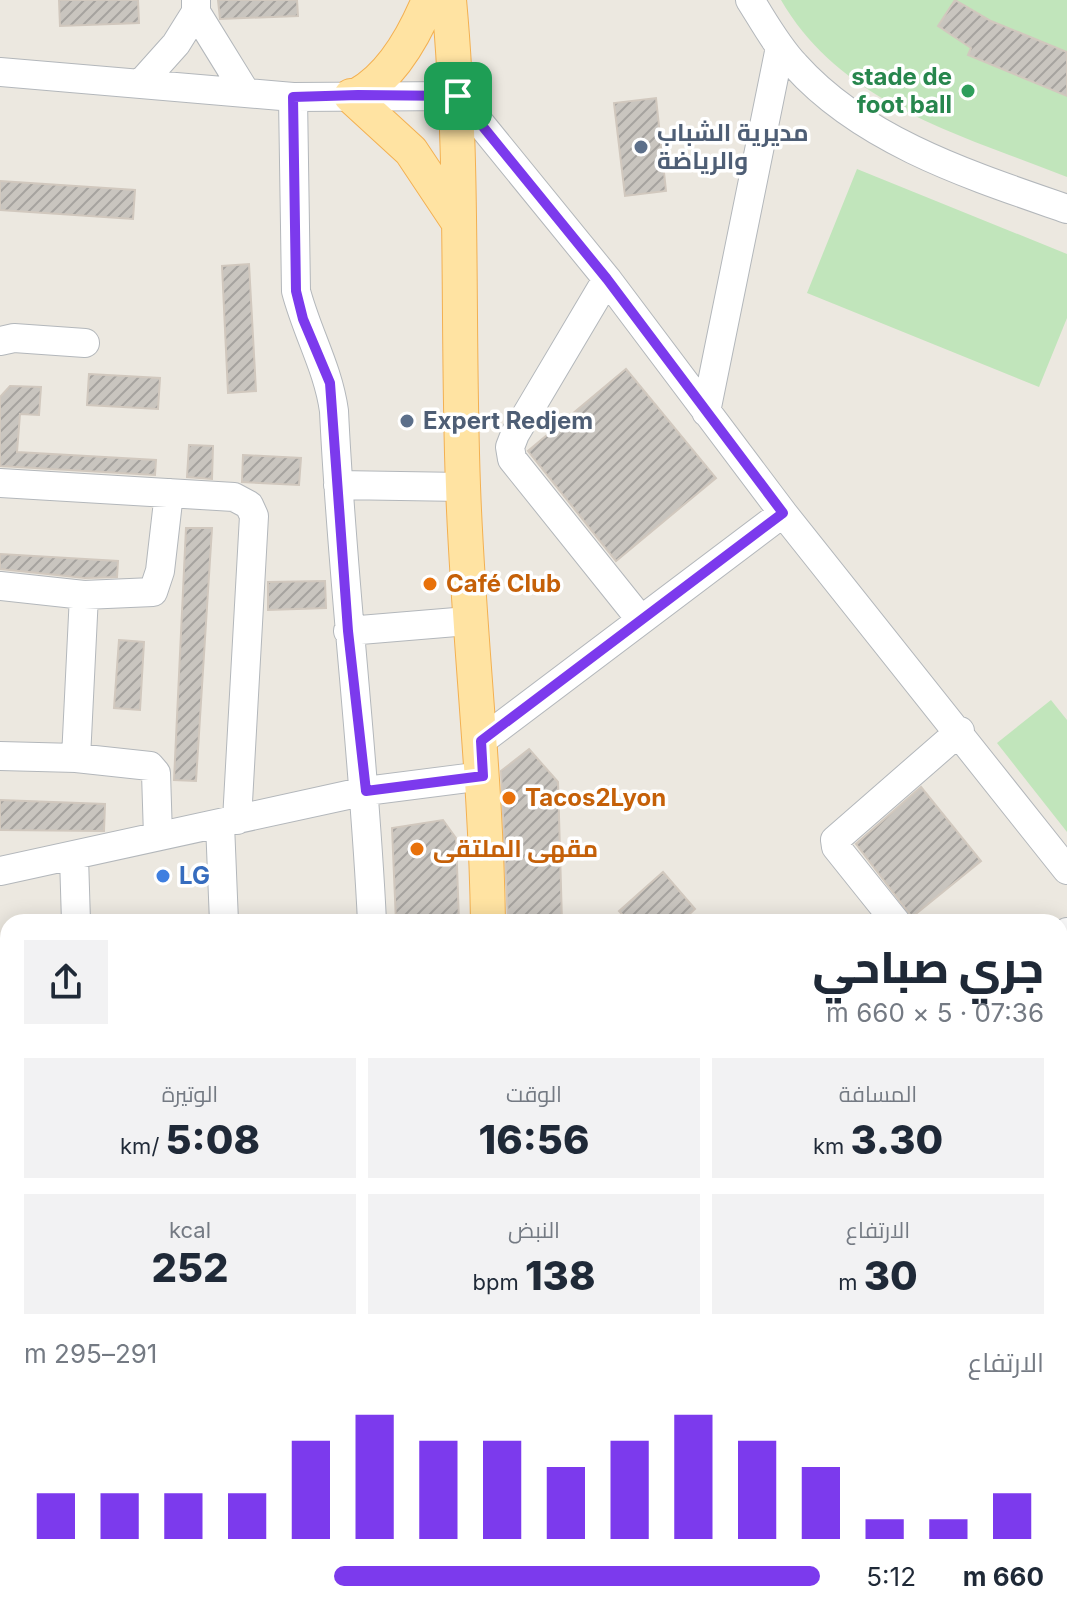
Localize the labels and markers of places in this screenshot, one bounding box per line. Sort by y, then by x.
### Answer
pin [424,62,492,130]
place label: stade de foot ball [851,62,952,119]
marker: stade de foot ball [959,82,977,100]
place label: مديرية الشباب والرياضة [657,118,809,175]
marker: مديرية الشباب والرياضة [632,138,650,156]
place label: Expert Redjem [423,406,593,435]
marker: Expert Redjem [398,412,416,430]
place label: Café Club [446,569,561,598]
marker: Café Club [421,575,439,593]
place label: Tacos2Lyon [525,783,666,812]
marker: Tacos2Lyon [500,789,518,807]
place label: مقهى الملتقى [433,834,598,863]
marker: مقهى الملتقى [408,840,426,858]
place label: LG [179,861,210,890]
marker: LG [154,867,172,885]

